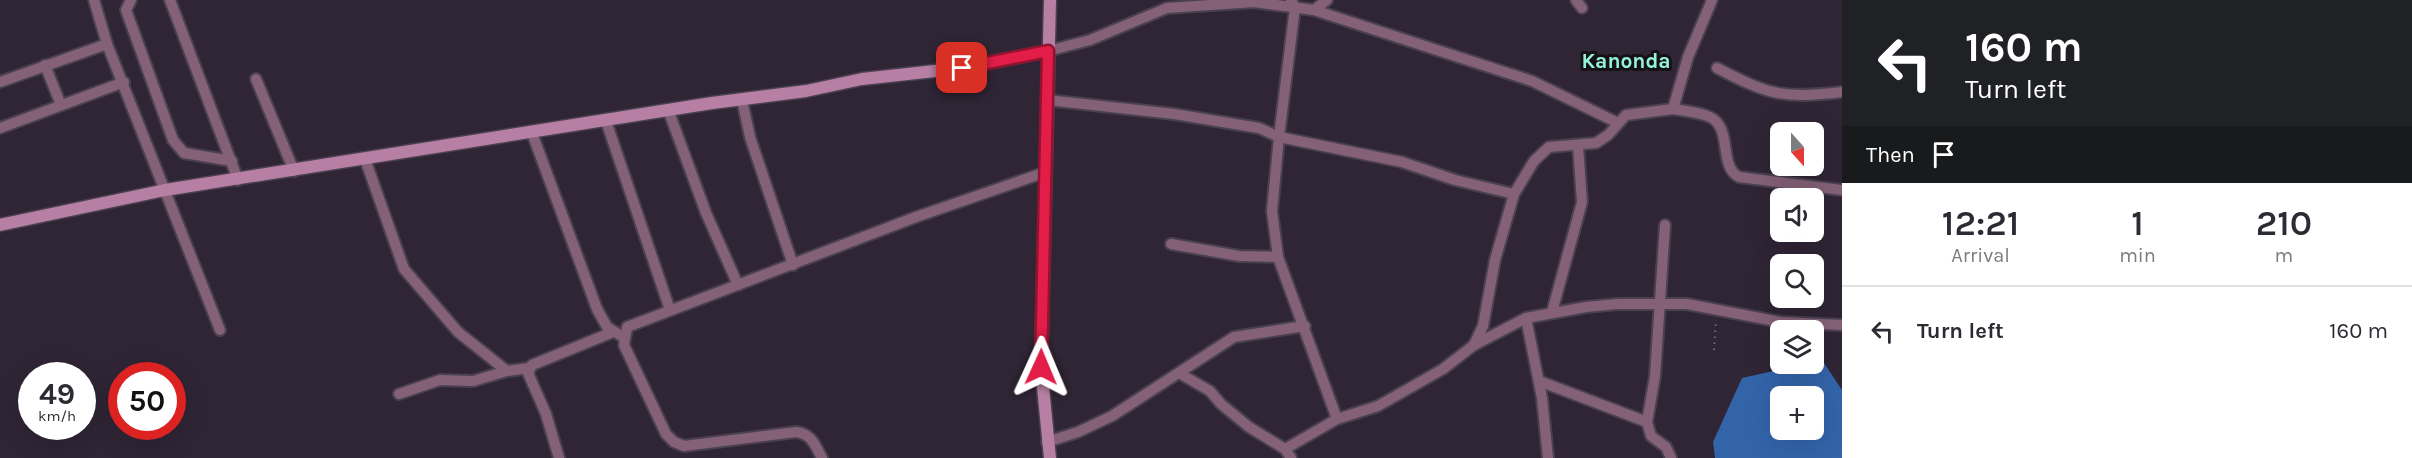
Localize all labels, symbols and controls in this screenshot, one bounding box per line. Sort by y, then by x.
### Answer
text: 160 m [1965,22,2083,72]
icon: left [1866,24,1944,102]
pin [936,42,987,93]
district label: Kanonda [1581,49,1671,73]
icon: arrive [945,51,978,84]
text: Turn left [1965,73,2066,105]
north arrow [1770,122,1824,176]
map controls [1770,122,1824,440]
icon: arrive [1927,138,1960,171]
text: Then [1866,142,1915,168]
button: sound [1770,188,1824,242]
text: 12:21 [1942,202,2019,244]
text: 1 [2131,202,2144,244]
text: 210 [2256,202,2312,244]
text: Arrival [1951,244,2010,267]
text: min [2119,244,2156,267]
text: m [2275,244,2293,267]
button: search [1770,254,1824,308]
icon: left [1866,315,1899,348]
text: Turn left [1917,318,2004,344]
text: 160 m [2329,318,2388,344]
button: layers [1770,320,1824,374]
position arrow [1009,335,1073,399]
speed limit sign: 50 [108,362,186,440]
text: 49 [39,376,75,412]
button: + [1770,386,1824,440]
text: km/h [38,407,76,425]

